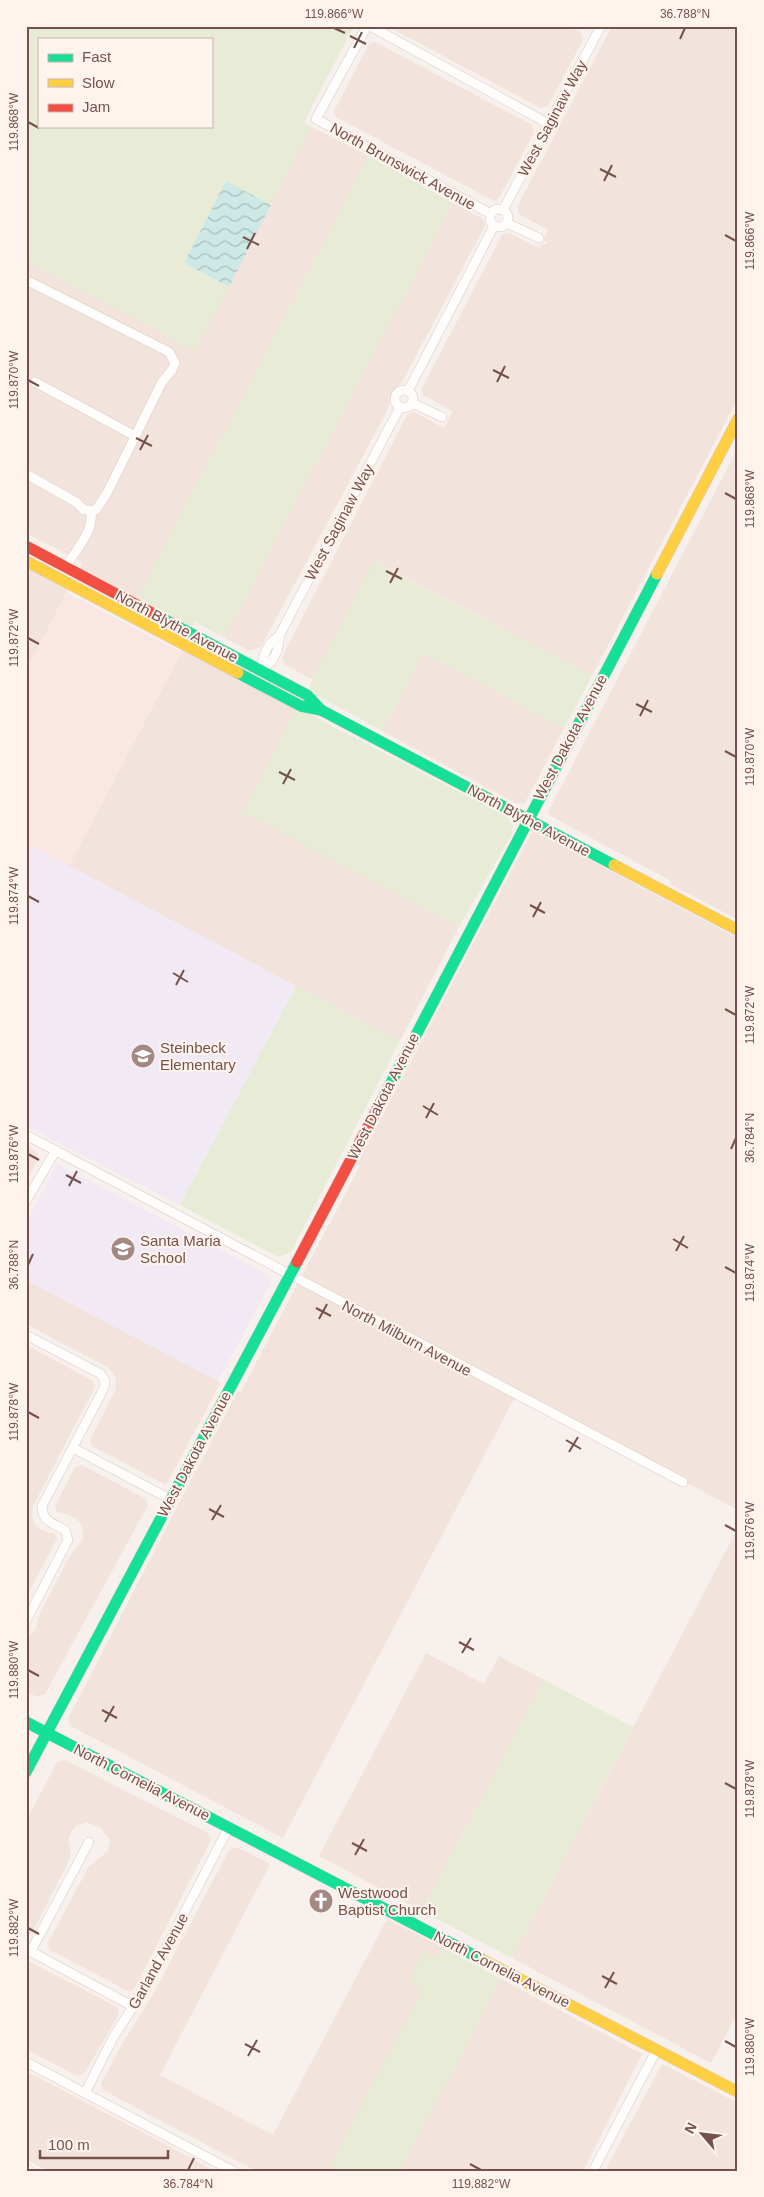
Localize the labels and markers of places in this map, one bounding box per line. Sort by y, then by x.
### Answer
place label: Steinbeck Elementary [160,1039,236,1073]
school or university icon: Steinbeck Elementary [130,1043,156,1069]
place label: Santa Maria School [140,1232,222,1266]
school or university icon: Santa Maria School [110,1236,136,1262]
place label: Westwood Baptist Church [338,1884,436,1918]
church icon: Westwood Baptist Church [308,1888,334,1914]

